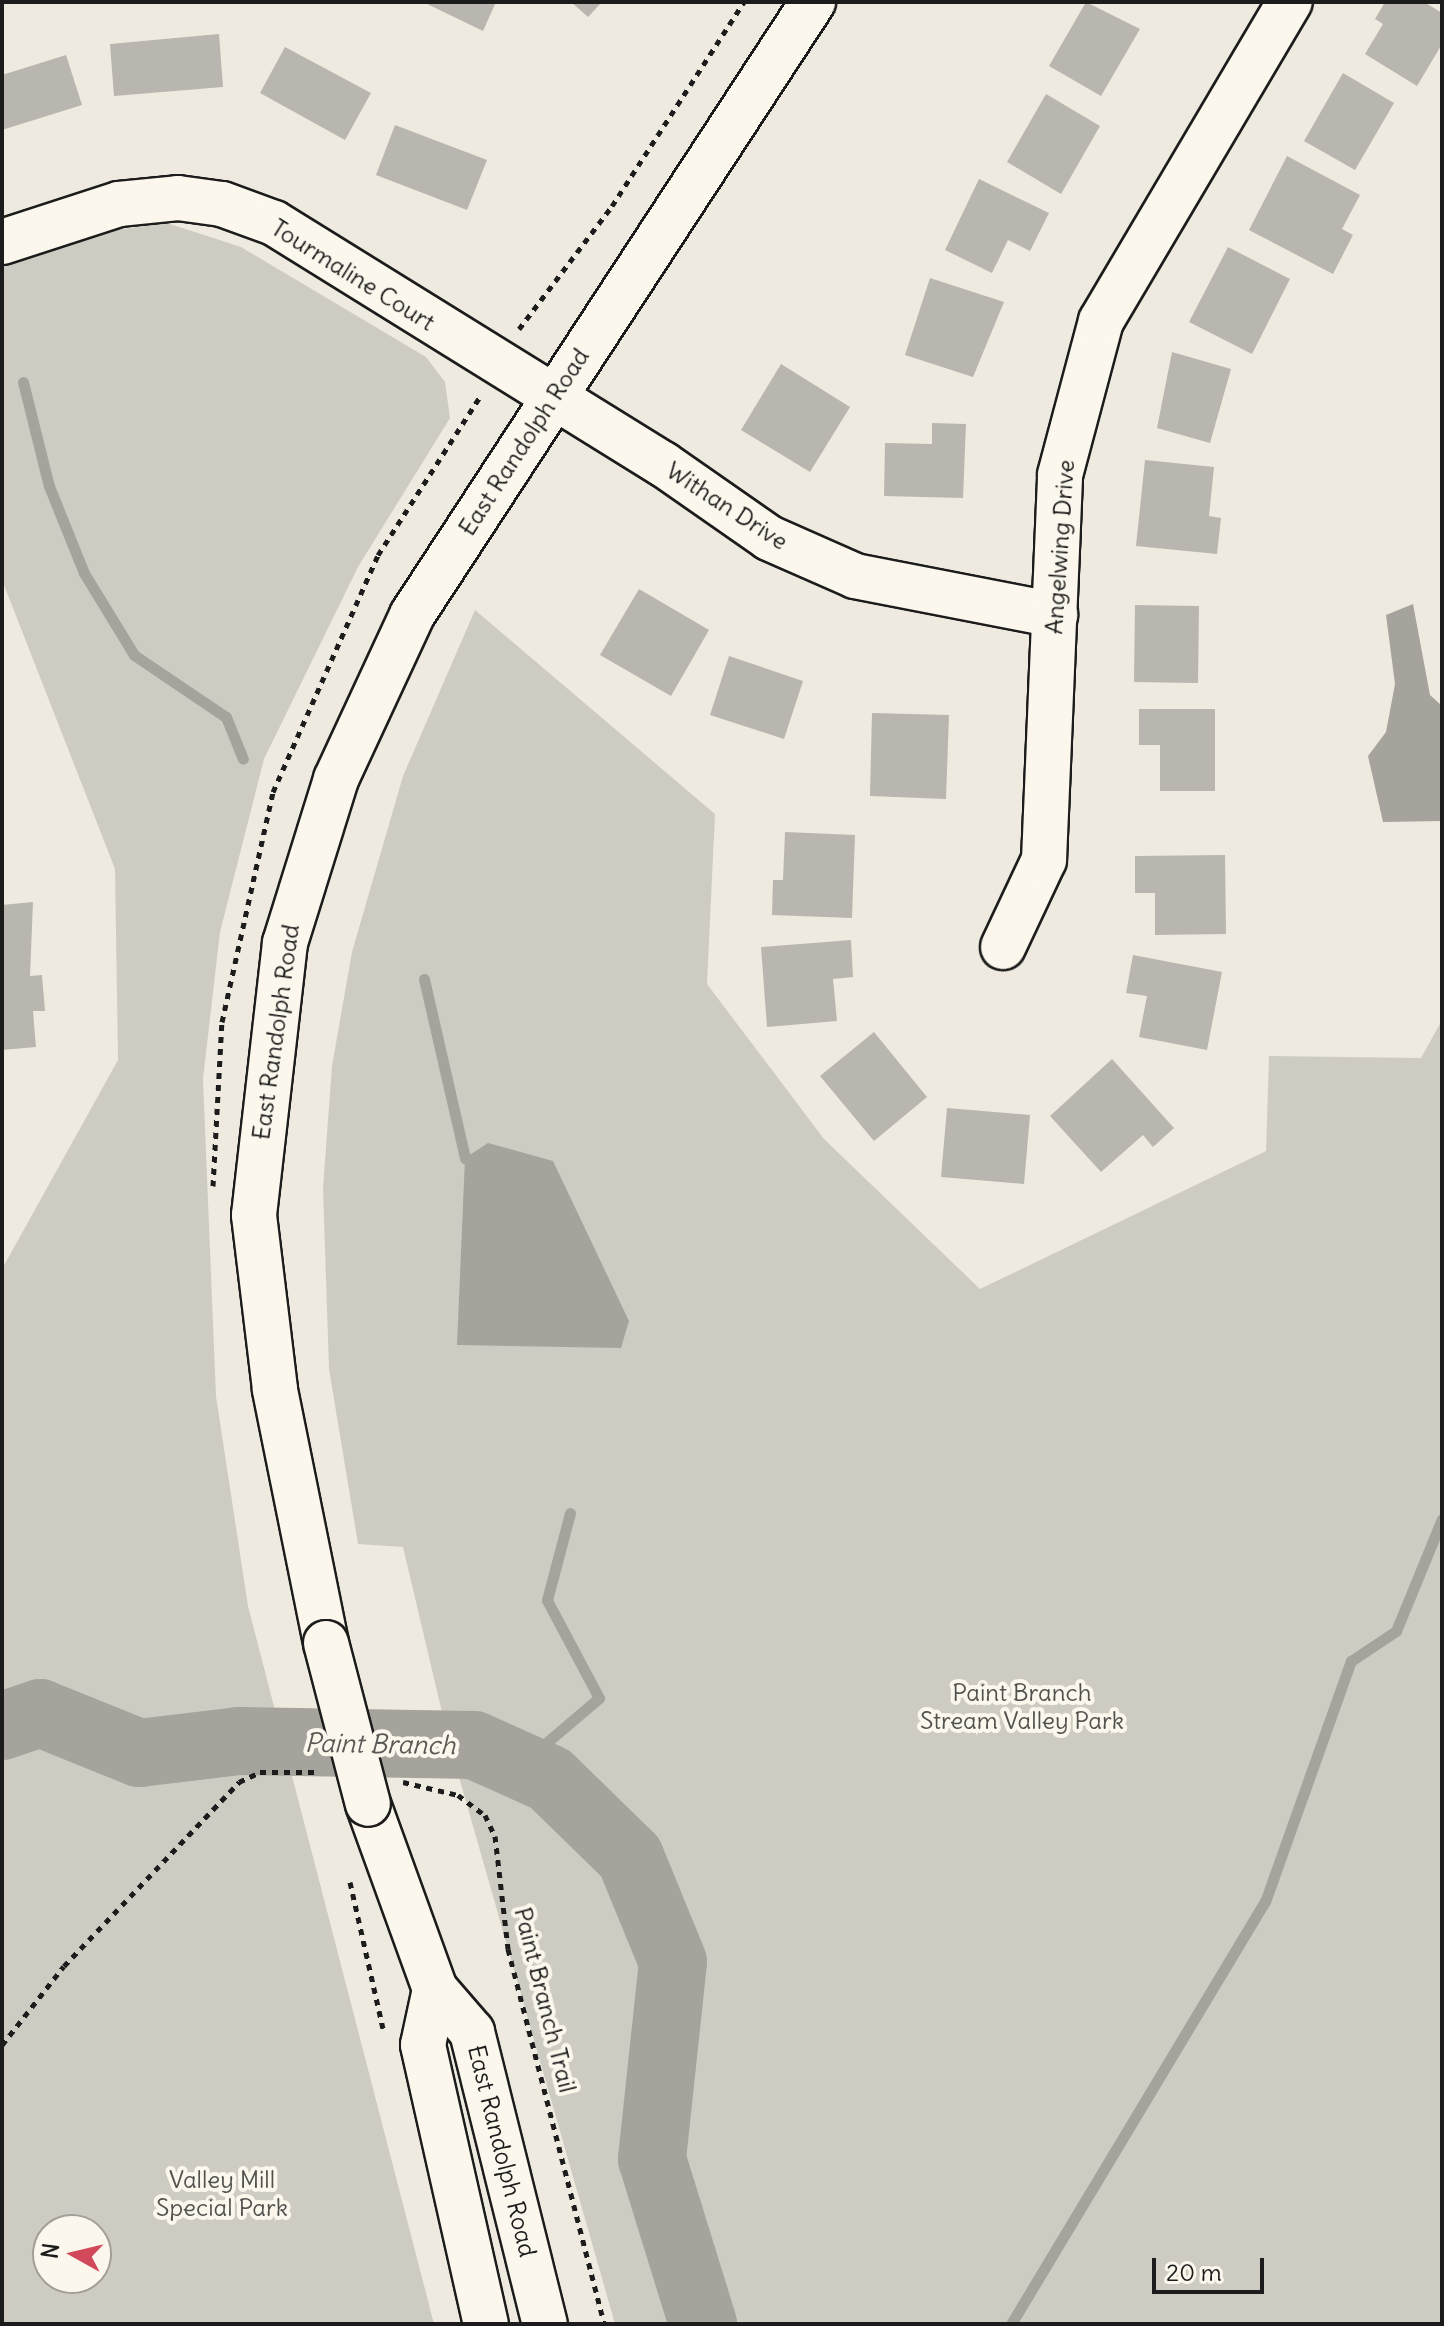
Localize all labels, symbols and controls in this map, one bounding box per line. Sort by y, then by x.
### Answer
street label: Tourmaline Court [266,213,440,337]
street label: East Randolph Road [453,343,595,541]
street label: Withan Drive [661,456,793,556]
street label: Angelwing Drive [1040,459,1080,635]
street label: East Randolph Road [247,922,305,1142]
park label: Paint Branch Stream Valley Park [920,1679,1124,1735]
water label: Paint Branch [304,1727,456,1761]
street label: Paint Branch Trail [508,1904,582,2096]
street label: East Randolph Road [462,2042,542,2260]
park label: Valley Mill Special Park [156,2166,288,2222]
north arrow [32,2214,112,2294]
text: N [35,2241,65,2260]
scale bar [1156,2242,1268,2292]
text: 20 m [1166,2257,1222,2287]

